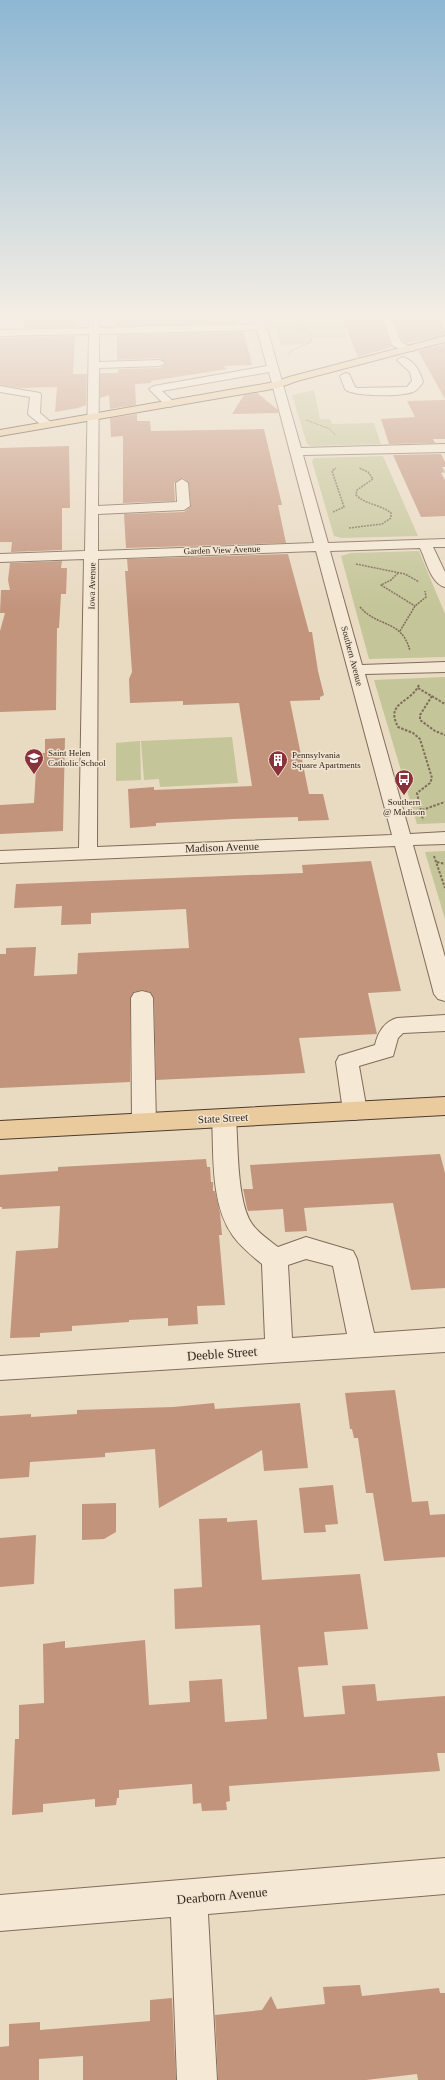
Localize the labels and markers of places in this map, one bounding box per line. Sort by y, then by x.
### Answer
school or university icon: Saint Helen Catholic School [23,747,45,775]
place label: Saint Helen Catholic School [48,748,106,768]
building icon: Pennsylvania Square Apartments [267,749,289,777]
place label: Pennsylvania Square Apartments [292,750,361,770]
bus stop icon: Southern @ Madison [393,768,415,796]
place label: Southern @ Madison [383,797,426,817]

